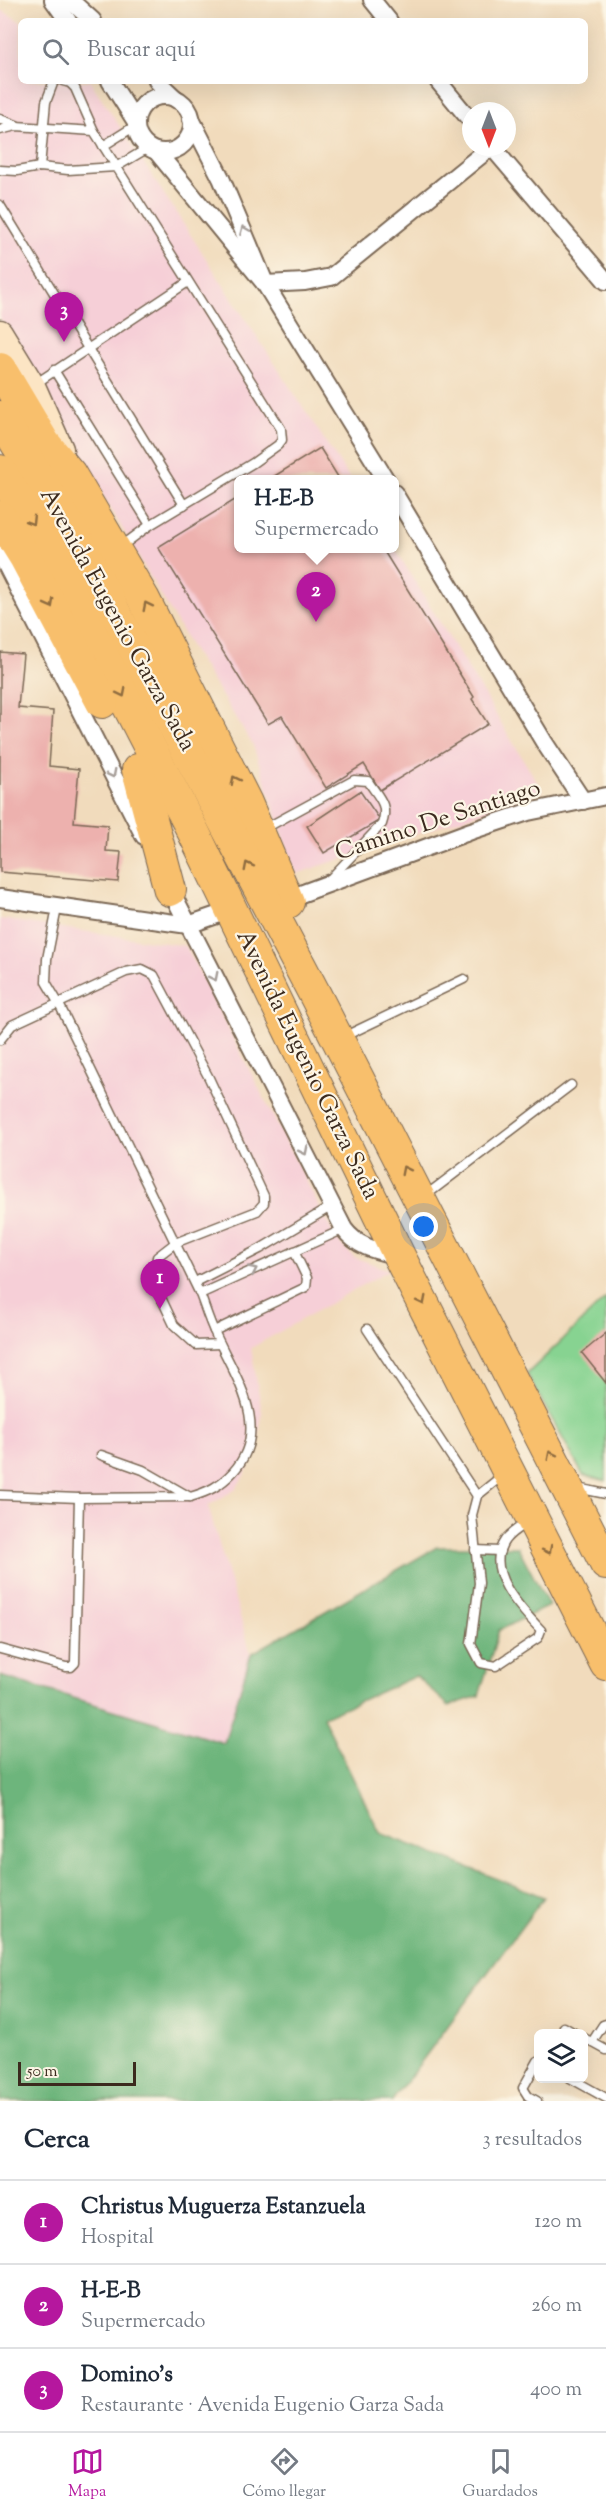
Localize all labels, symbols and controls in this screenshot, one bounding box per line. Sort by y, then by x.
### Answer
search box [18,18,588,84]
icon: search [39,35,72,68]
text: Buscar aquí [87,35,196,67]
north arrow [462,102,516,156]
one-way arrow [239,225,251,236]
pin: 3 [44,292,84,342]
popup [234,475,399,553]
street label: Avenida Eugenio Garza Sada [30,482,204,758]
text: H-E-B [254,484,314,516]
one-way arrow [23,515,35,525]
text: Supermercado [254,516,379,545]
pin: 2 [296,572,336,622]
one-way arrow [43,598,54,608]
one-way arrow [143,601,155,612]
one-way arrow [115,687,126,698]
one-way arrow [105,767,116,778]
street label: Camino De Santiago [331,772,545,870]
one-way arrow [231,776,242,787]
one-way arrow [244,861,255,872]
street label: Avenida Eugenio Garza Sada [227,924,387,1206]
one-way arrow [207,971,219,982]
one-way arrow [296,1144,308,1155]
one-way arrow [401,1165,412,1176]
your location [409,1212,438,1241]
pin: 1 [140,1260,180,1309]
one-way arrow [247,1265,258,1277]
one-way arrow [415,1295,426,1306]
one-way arrow [546,1451,558,1462]
one-way arrow [541,1544,553,1555]
map controls [534,2029,588,2083]
button: layers [534,2029,588,2083]
scale bar [18,2059,136,2086]
text: 50 m [27,2061,58,2084]
text: Cerca [24,2122,90,2159]
text: 3 resultados [482,2126,582,2155]
text: Christus Muguerza Estanzuela [81,2192,366,2224]
text: 1 [40,2208,47,2237]
text: 120 m [534,2208,582,2237]
text: Hospital [81,2224,154,2253]
text: H-E-B [81,2276,141,2308]
text: 2 [39,2292,48,2321]
text: 260 m [531,2292,582,2321]
text: Supermercado [81,2308,206,2337]
text: Domino's [81,2360,173,2392]
text: 3 [39,2376,48,2405]
text: 400 m [530,2376,582,2405]
text: Restaurante · Avenida Eugenio Garza Sada [81,2392,444,2421]
tab: Mapa [68,2445,106,2504]
tab: Cómo llegar [242,2445,326,2504]
tab: Guardados [462,2445,538,2504]

